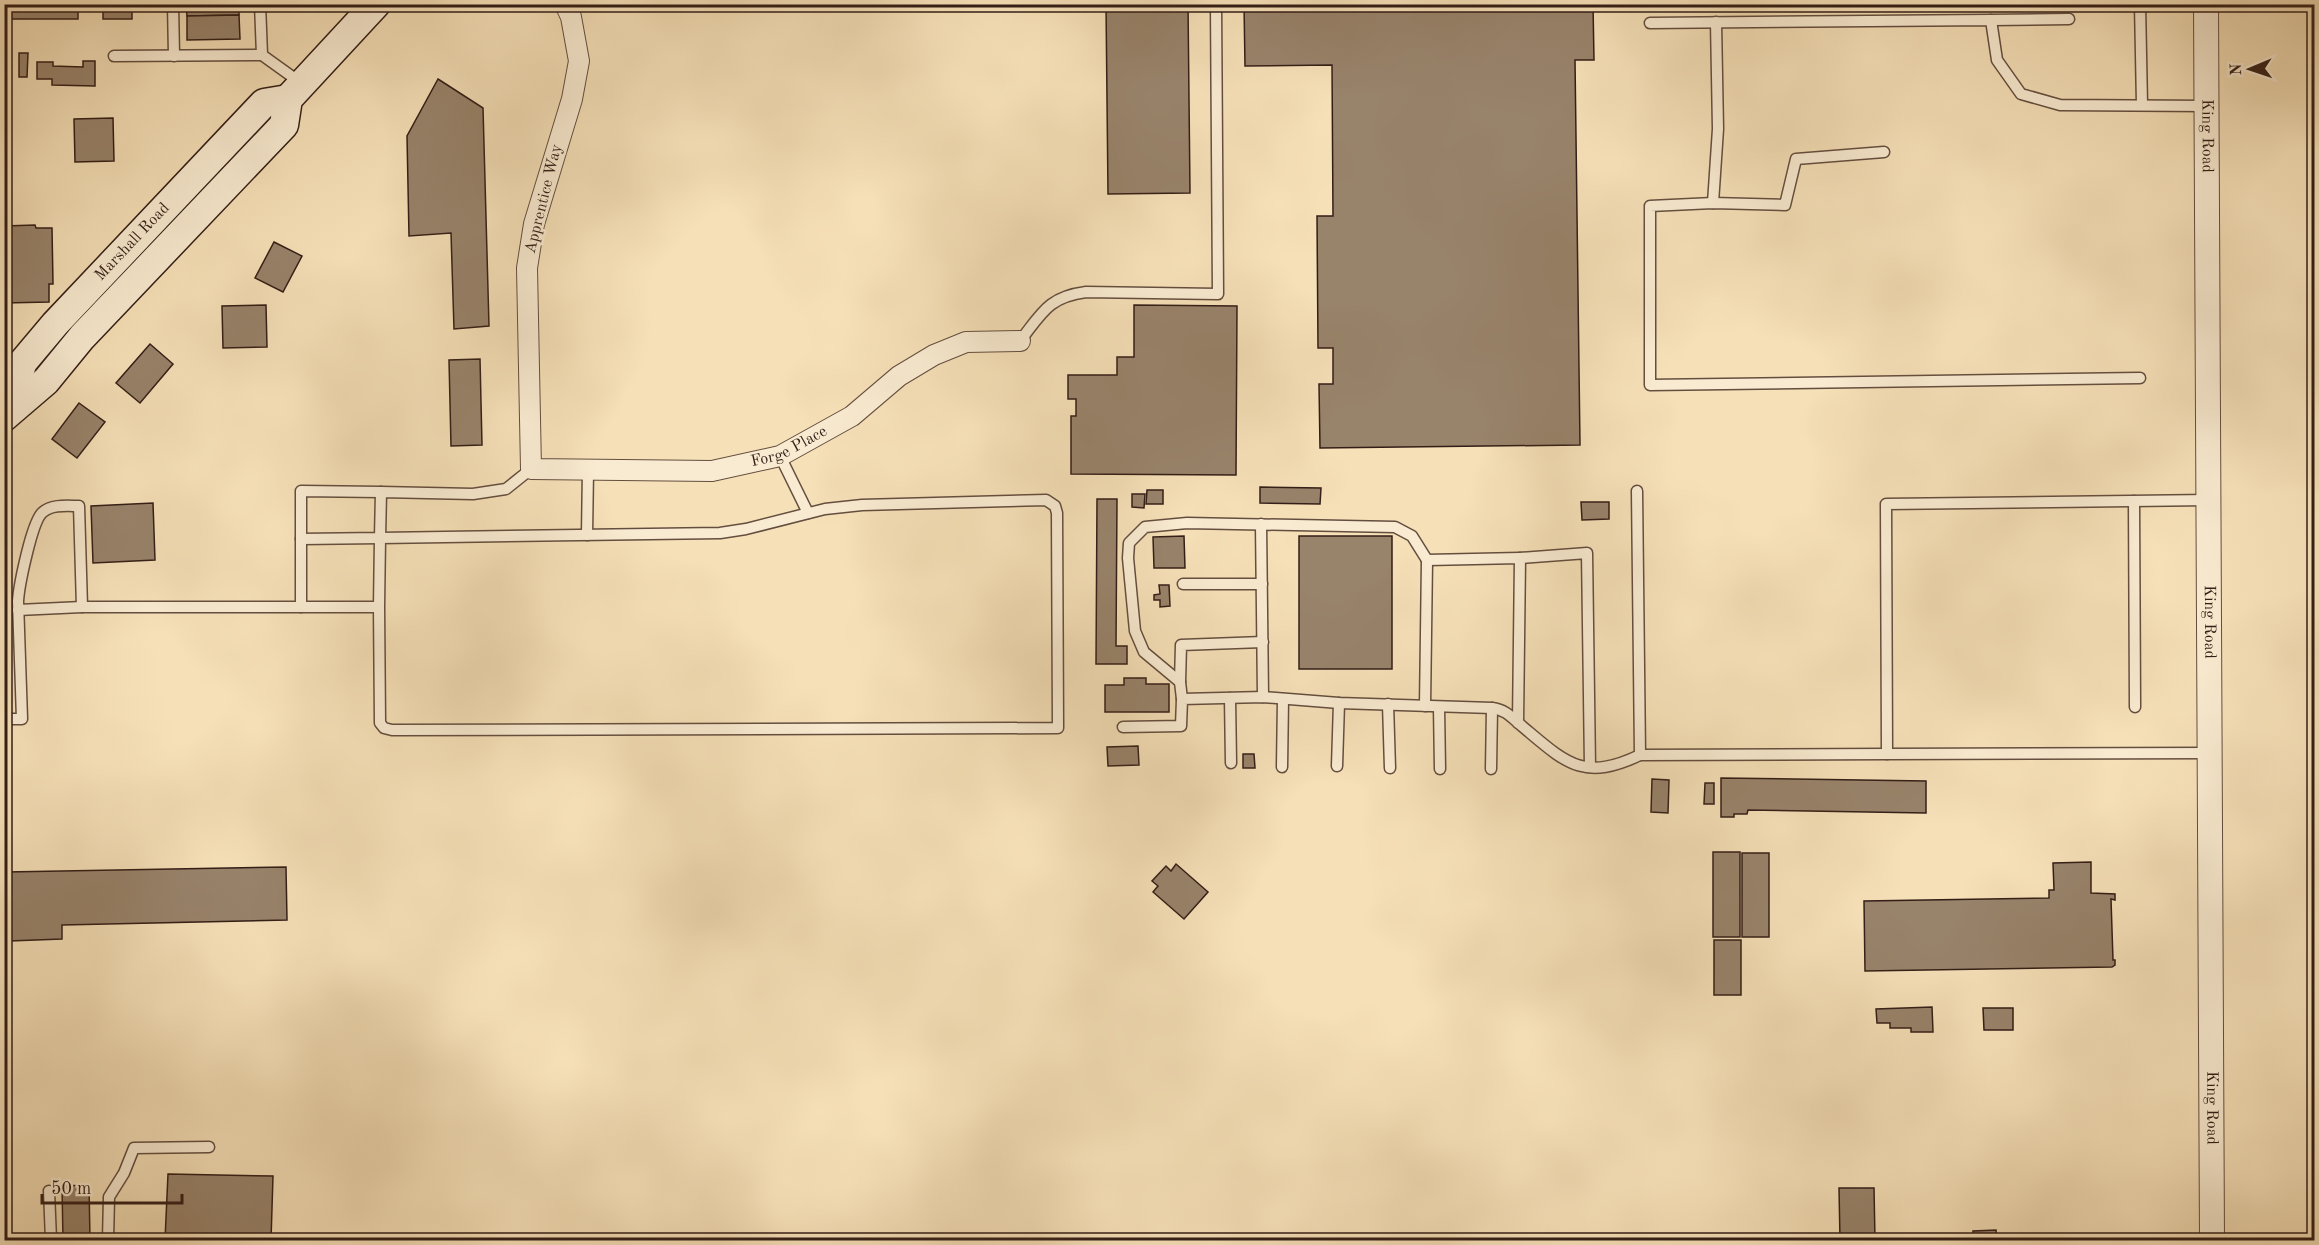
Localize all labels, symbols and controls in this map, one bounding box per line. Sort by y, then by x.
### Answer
north arrow [2220,39,2280,99]
text: N [2229,62,2245,76]
street label: King Road [2198,99,2215,173]
street label: Apprentice Way [523,142,565,255]
street label: Marshall Road [92,200,173,284]
street label: Forge Place [749,424,830,470]
street label: King Road [2201,585,2217,659]
street label: King Road [2203,1071,2220,1145]
scale bar [42,1167,182,1205]
text: 50 m [51,1180,91,1198]

